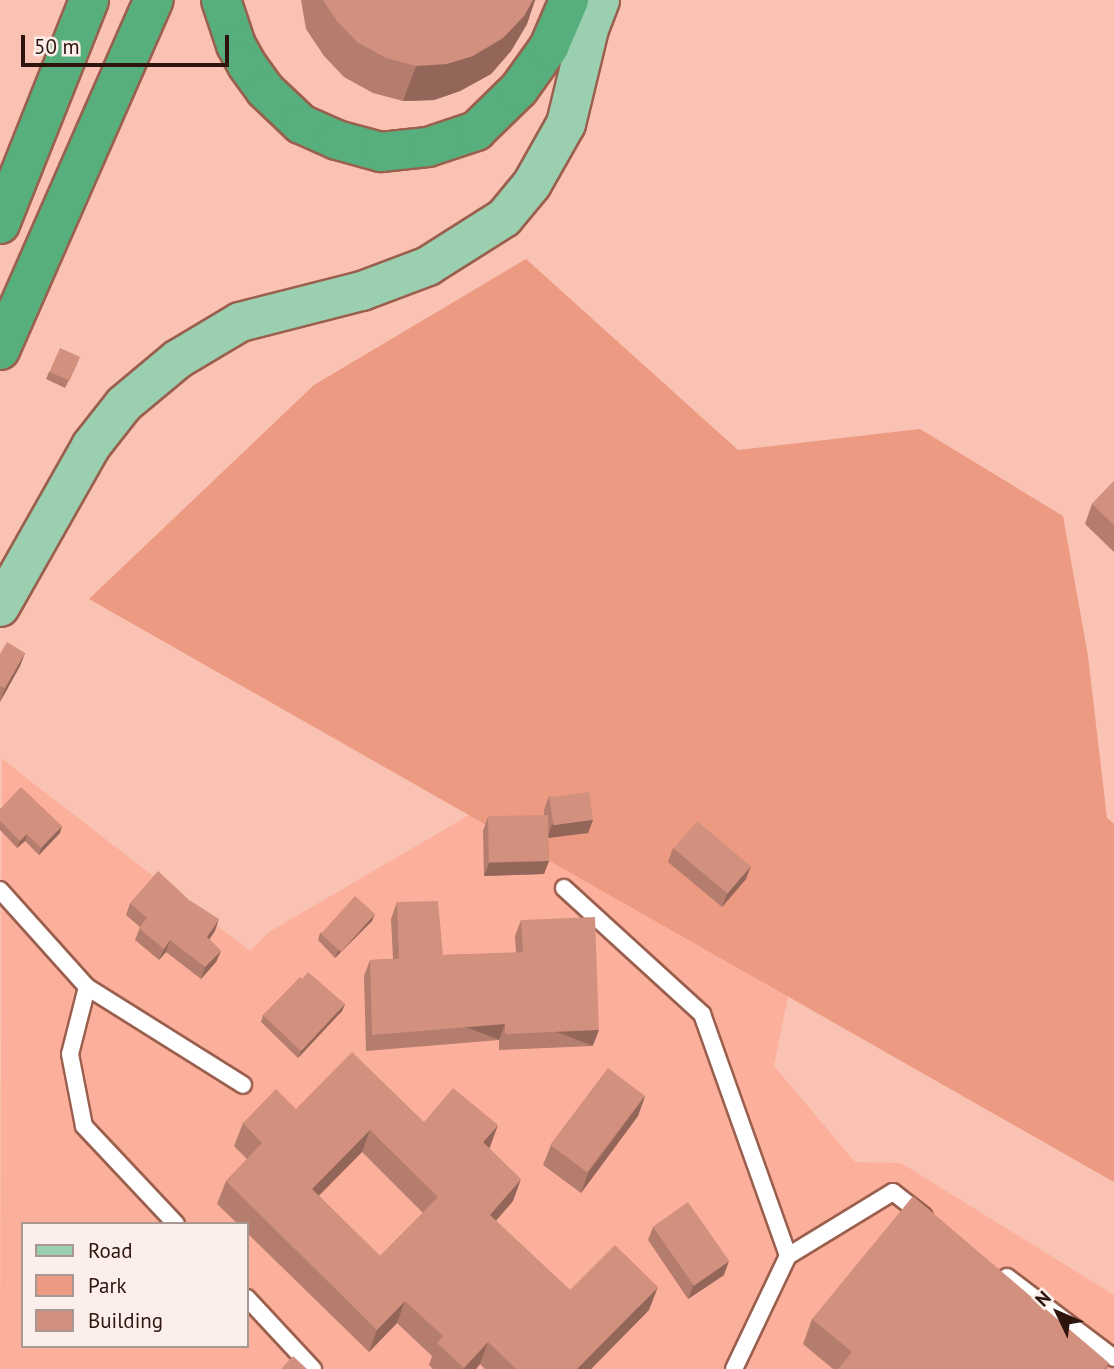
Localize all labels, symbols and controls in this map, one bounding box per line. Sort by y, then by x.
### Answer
scale bar [24,21,233,65]
text: 50 m [34,33,80,60]
legend [21,1222,248,1348]
text: Road [88,1237,132,1264]
text: Park [88,1272,127,1299]
north arrow [1023,1278,1093,1348]
text: N [1030,1286,1056,1311]
text: Building [88,1307,163,1334]

